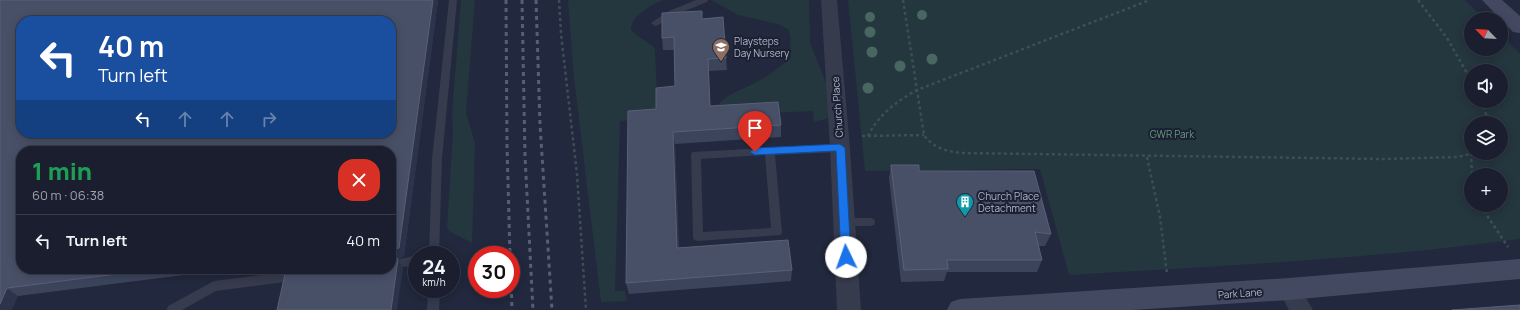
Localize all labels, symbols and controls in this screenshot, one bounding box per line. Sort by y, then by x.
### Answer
north arrow [1464,12,1508,56]
map controls [1464,12,1508,212]
text: 40 m [98,27,164,65]
icon: left [32,32,84,84]
place label: Playsteps Day Nursery [734,34,790,60]
school or university icon: Playsteps Day Nursery [711,37,731,62]
text: Turn left [98,63,168,87]
button: sound [1464,64,1508,108]
street label: Church Place [828,76,846,138]
icon: left [132,108,154,130]
icon: ahead [174,108,196,130]
icon: ahead [216,108,238,130]
icon: right [258,108,280,130]
pin [738,111,772,152]
button: layers [1464,116,1508,160]
icon: arrive [744,117,766,139]
park label: GWR Park [1150,127,1195,141]
text: 1 min [32,154,92,187]
button: close [338,159,380,201]
button: + [1464,168,1508,212]
text: 60 m · 06:38 [32,186,104,204]
place label: Church Place Detachment [978,189,1039,215]
building icon: Church Place Detachment [955,192,975,217]
icon: left [32,230,54,252]
text: Turn left [66,230,128,251]
text: 40 m [346,230,380,251]
position arrow [825,236,867,278]
speed limit sign: 30 [468,246,520,298]
text: 24 [422,253,446,280]
text: km/h [422,275,446,289]
street label: Park Lane [1217,284,1263,302]

